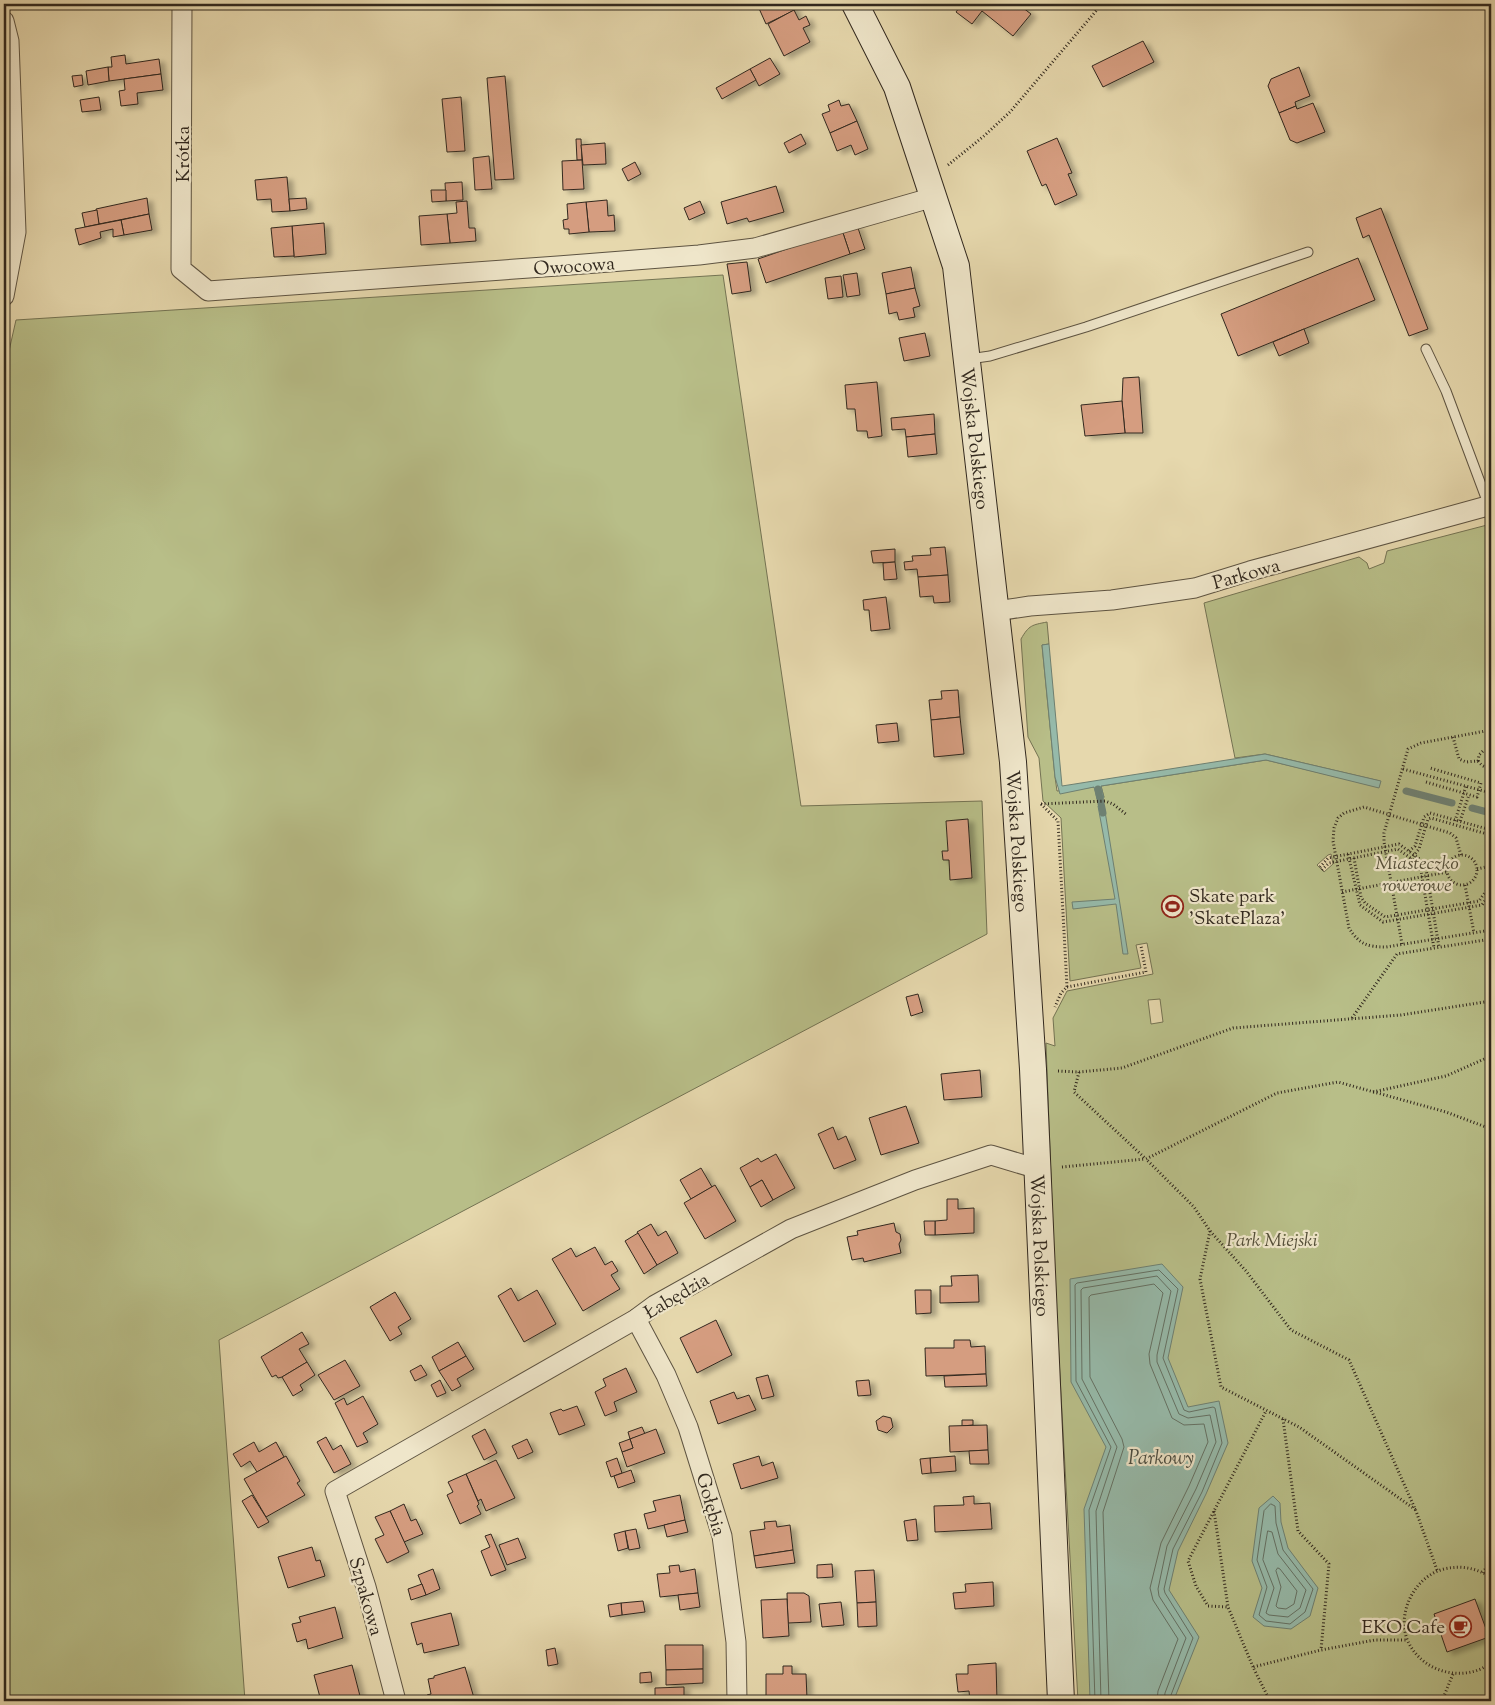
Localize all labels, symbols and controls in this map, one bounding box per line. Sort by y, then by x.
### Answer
street label: Krótka [171,126,198,182]
street label: Owocowa [532,251,616,284]
street label: Wojska Polskiego [952,366,995,511]
street label: Parkowa [1210,553,1284,598]
street label: Wojska Polskiego [998,769,1034,913]
park label: Miasteczko rowerowe [1375,851,1459,900]
place label: Skate park 'SkatePlaza' [1189,884,1285,933]
sports icon: Skate park 'SkatePlaza' [1161,894,1185,918]
street label: Wojska Polskiego [1022,1174,1055,1317]
park label: Park Miejski [1227,1228,1318,1255]
street label: Łabędzia [640,1267,715,1327]
water label: Parkowy [1128,1445,1194,1474]
street label: Gołębia [688,1470,731,1540]
street label: Szpakowa [341,1554,389,1639]
cafe icon: EKO Cafe [1449,1614,1473,1638]
place label: EKO Cafe [1362,1615,1445,1642]

